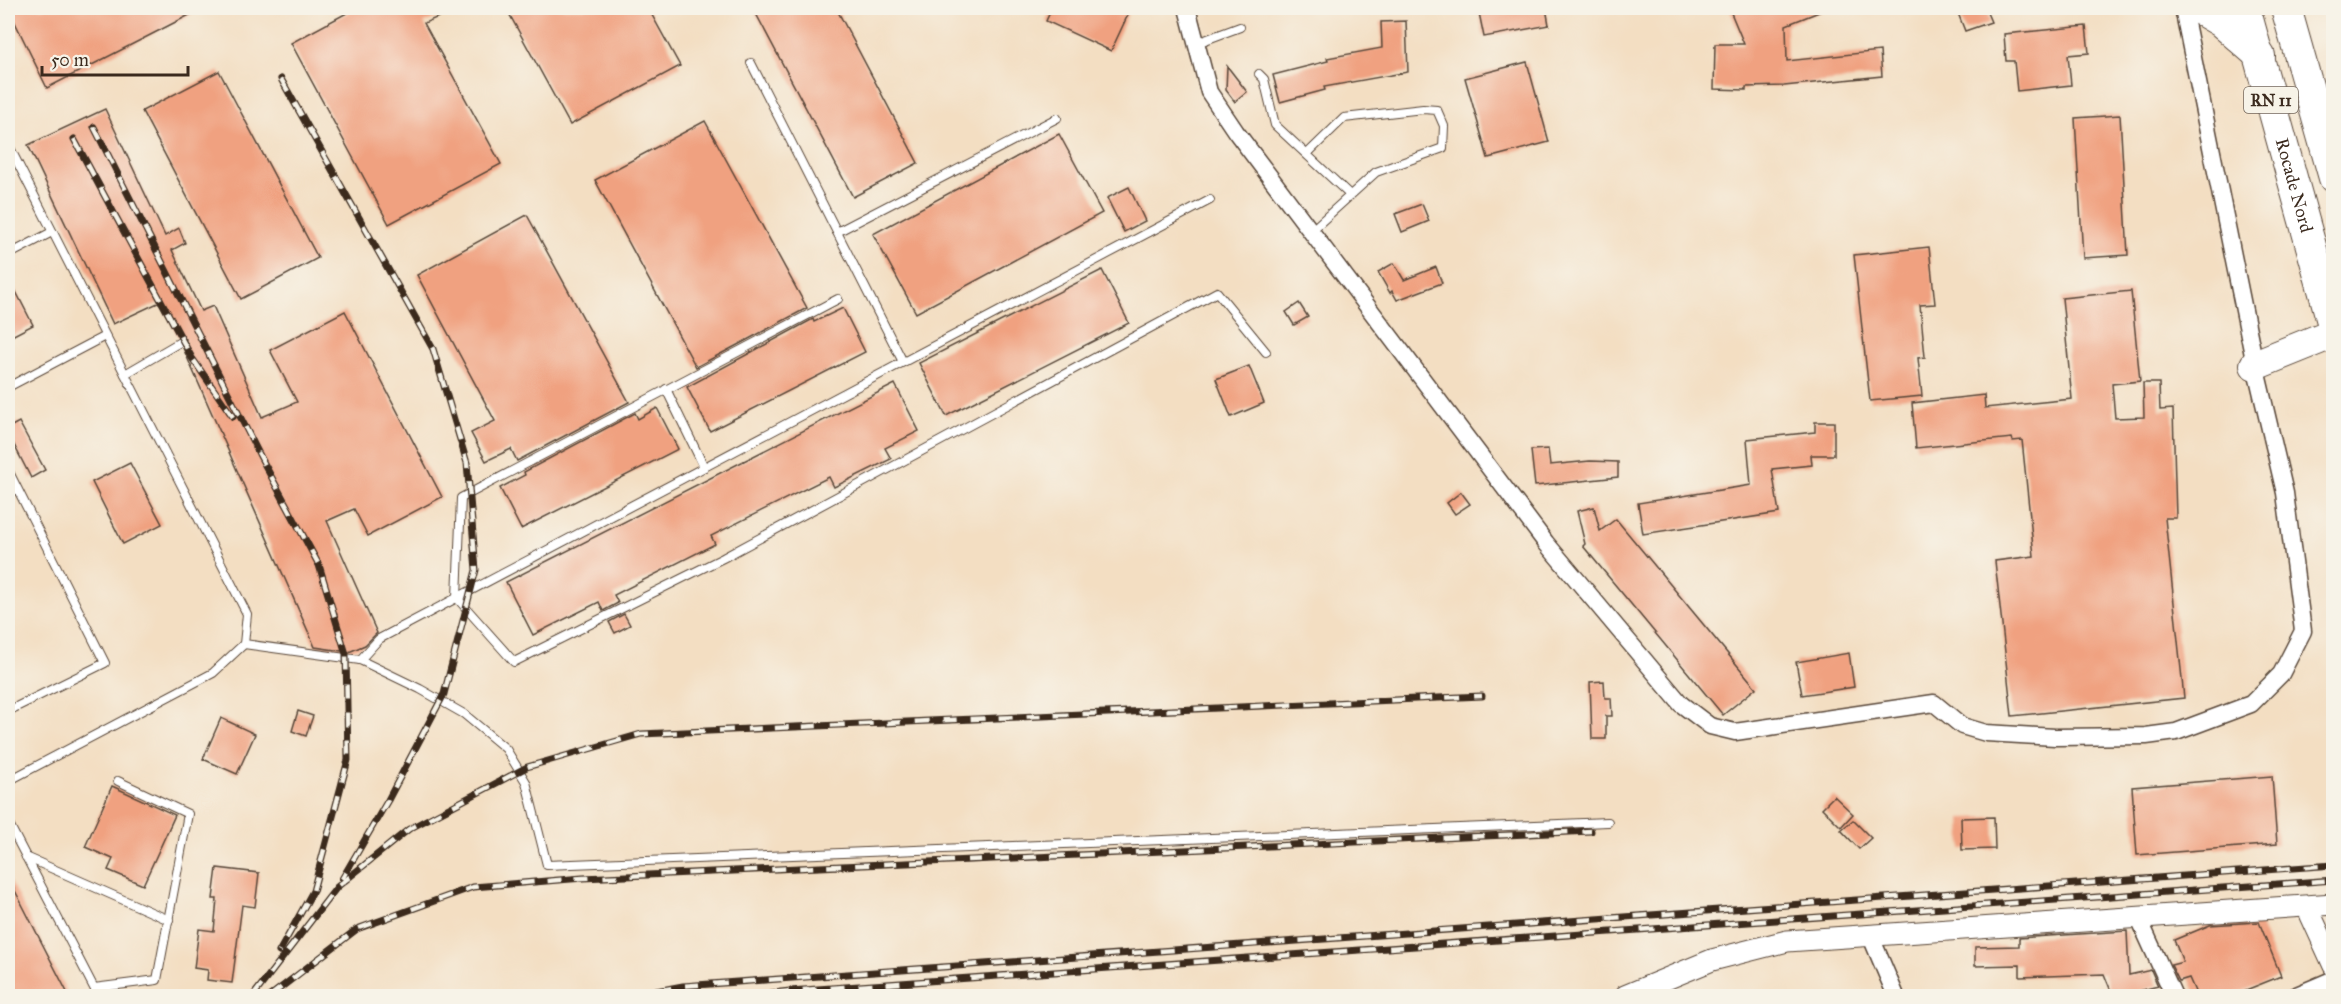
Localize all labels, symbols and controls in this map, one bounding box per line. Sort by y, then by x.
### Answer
scale bar [42,39,188,77]
text: 50 m [51,49,89,71]
road number: RN 11 [2244,87,2298,113]
street label: Rocade Nord [2271,136,2318,235]

